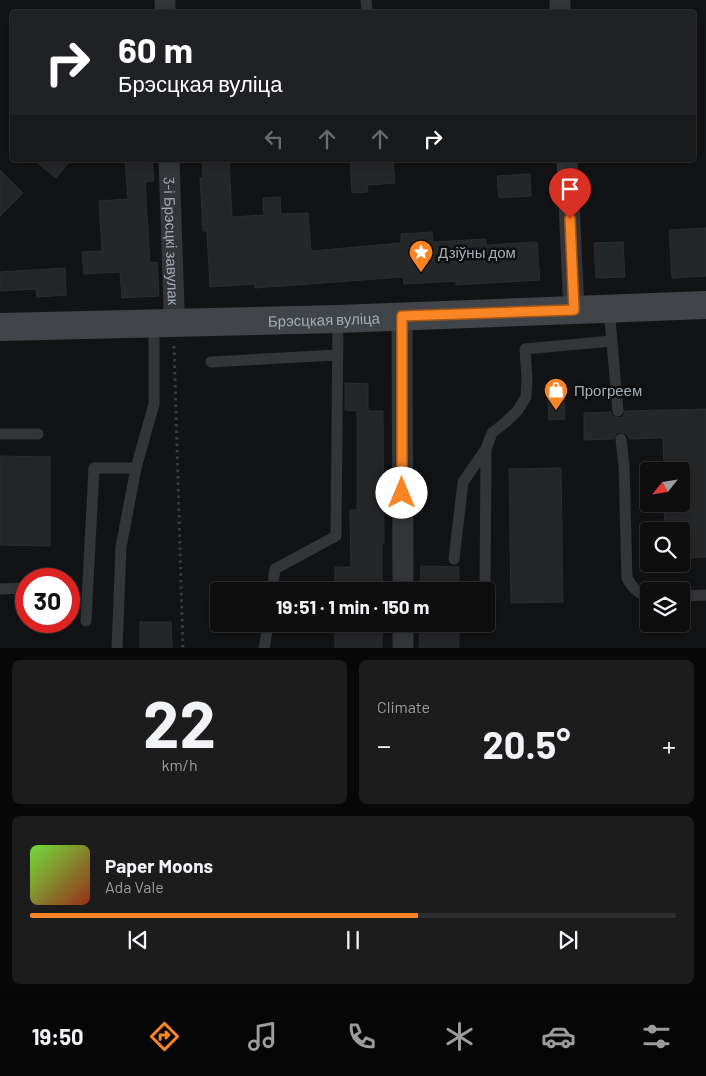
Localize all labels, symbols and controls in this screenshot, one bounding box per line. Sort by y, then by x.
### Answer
text: 60 m [118,28,193,70]
icon: right [35,30,100,95]
text: Брэсцкая вуліца [118,70,282,96]
icon: left [260,125,288,153]
icon: ahead [313,125,341,153]
icon: ahead [366,125,394,153]
icon: right [419,125,447,153]
pin [549,168,591,219]
icon: arrive [556,175,584,203]
street label: 3-і Брэсцкі завулак [161,176,183,306]
place icon: Дзіўны дом [408,239,434,273]
place label: Дзіўны дом [438,243,516,261]
street label: Брэсцкая вуліца [268,308,381,330]
shop icon: Прогреем [543,377,569,411]
place label: Прогреем [574,381,642,399]
north arrow [640,462,690,512]
map controls [640,462,690,632]
position arrow [375,466,427,518]
button: search [640,522,690,572]
speed limit sign: 30 [15,568,80,633]
button: layers [640,582,690,632]
text: 19:51 · 1 min · 150 m [276,595,429,618]
text: 22 [143,683,216,761]
text: Climate [377,697,430,716]
text: 20.5° [483,721,570,767]
text: − [377,728,391,762]
text: + [662,728,676,762]
text: km/h [161,755,198,774]
text: Paper Moons [105,854,213,877]
text: Ada Vale [105,877,164,896]
icon: previous [124,926,152,954]
icon: pause [339,926,367,954]
icon: next [554,926,582,954]
icon: directions [147,1019,182,1054]
icon: music [245,1019,280,1054]
icon: phone [344,1019,379,1054]
icon: climate [442,1019,477,1054]
icon: car [541,1019,576,1054]
icon: filters [639,1019,674,1054]
text: 19:50 [32,1023,84,1049]

